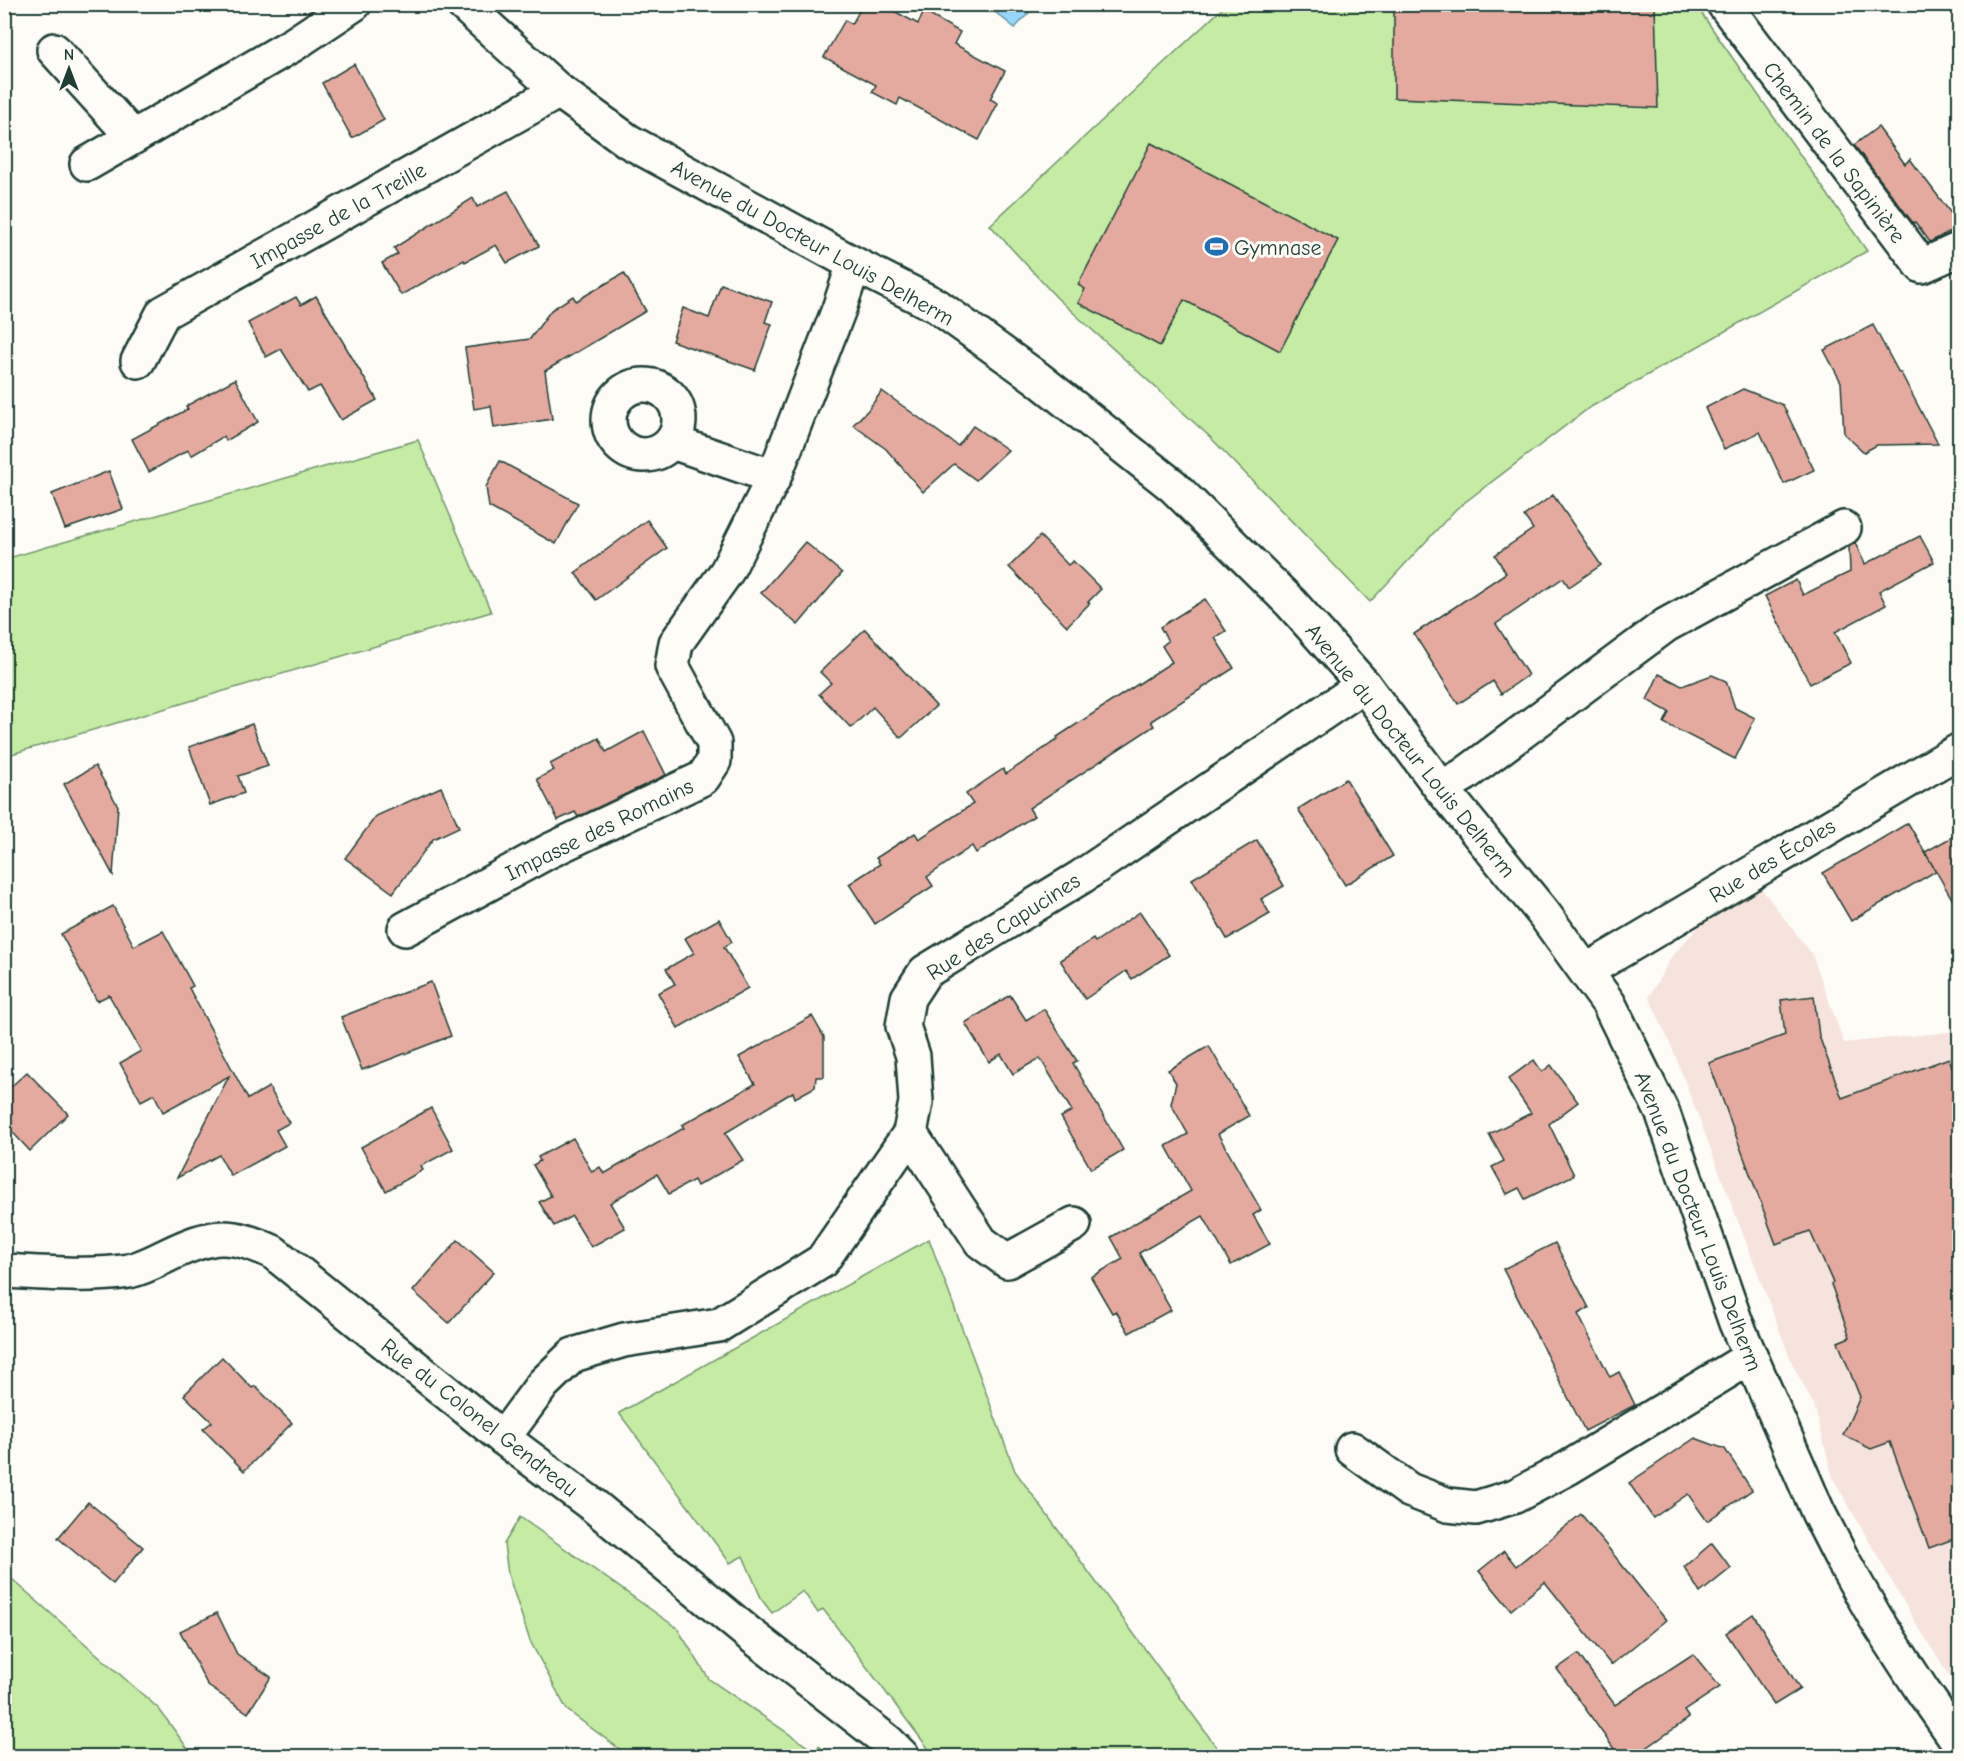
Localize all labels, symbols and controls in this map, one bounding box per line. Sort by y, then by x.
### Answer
north arrow [39,39,99,99]
text: N [64,46,74,64]
street label: Chemin de la Sapinière [1758,57,1911,248]
street label: Avenue du Docteur Louis Delherm [667,154,958,332]
street label: Impasse de la Treille [246,157,431,275]
sports icon: Gymnase [1203,234,1229,260]
place label: Gymnase [1234,235,1321,261]
street label: Avenue du Docteur Louis Delherm [1300,618,1521,883]
street label: Impasse des Romains [501,773,698,887]
street label: Rue des Écoles [1705,813,1840,909]
street label: Rue des Capucines [922,868,1085,986]
street label: Avenue du Docteur Louis Delherm [1629,1068,1767,1375]
street label: Rue du Colonel Gendreau [376,1333,583,1503]

